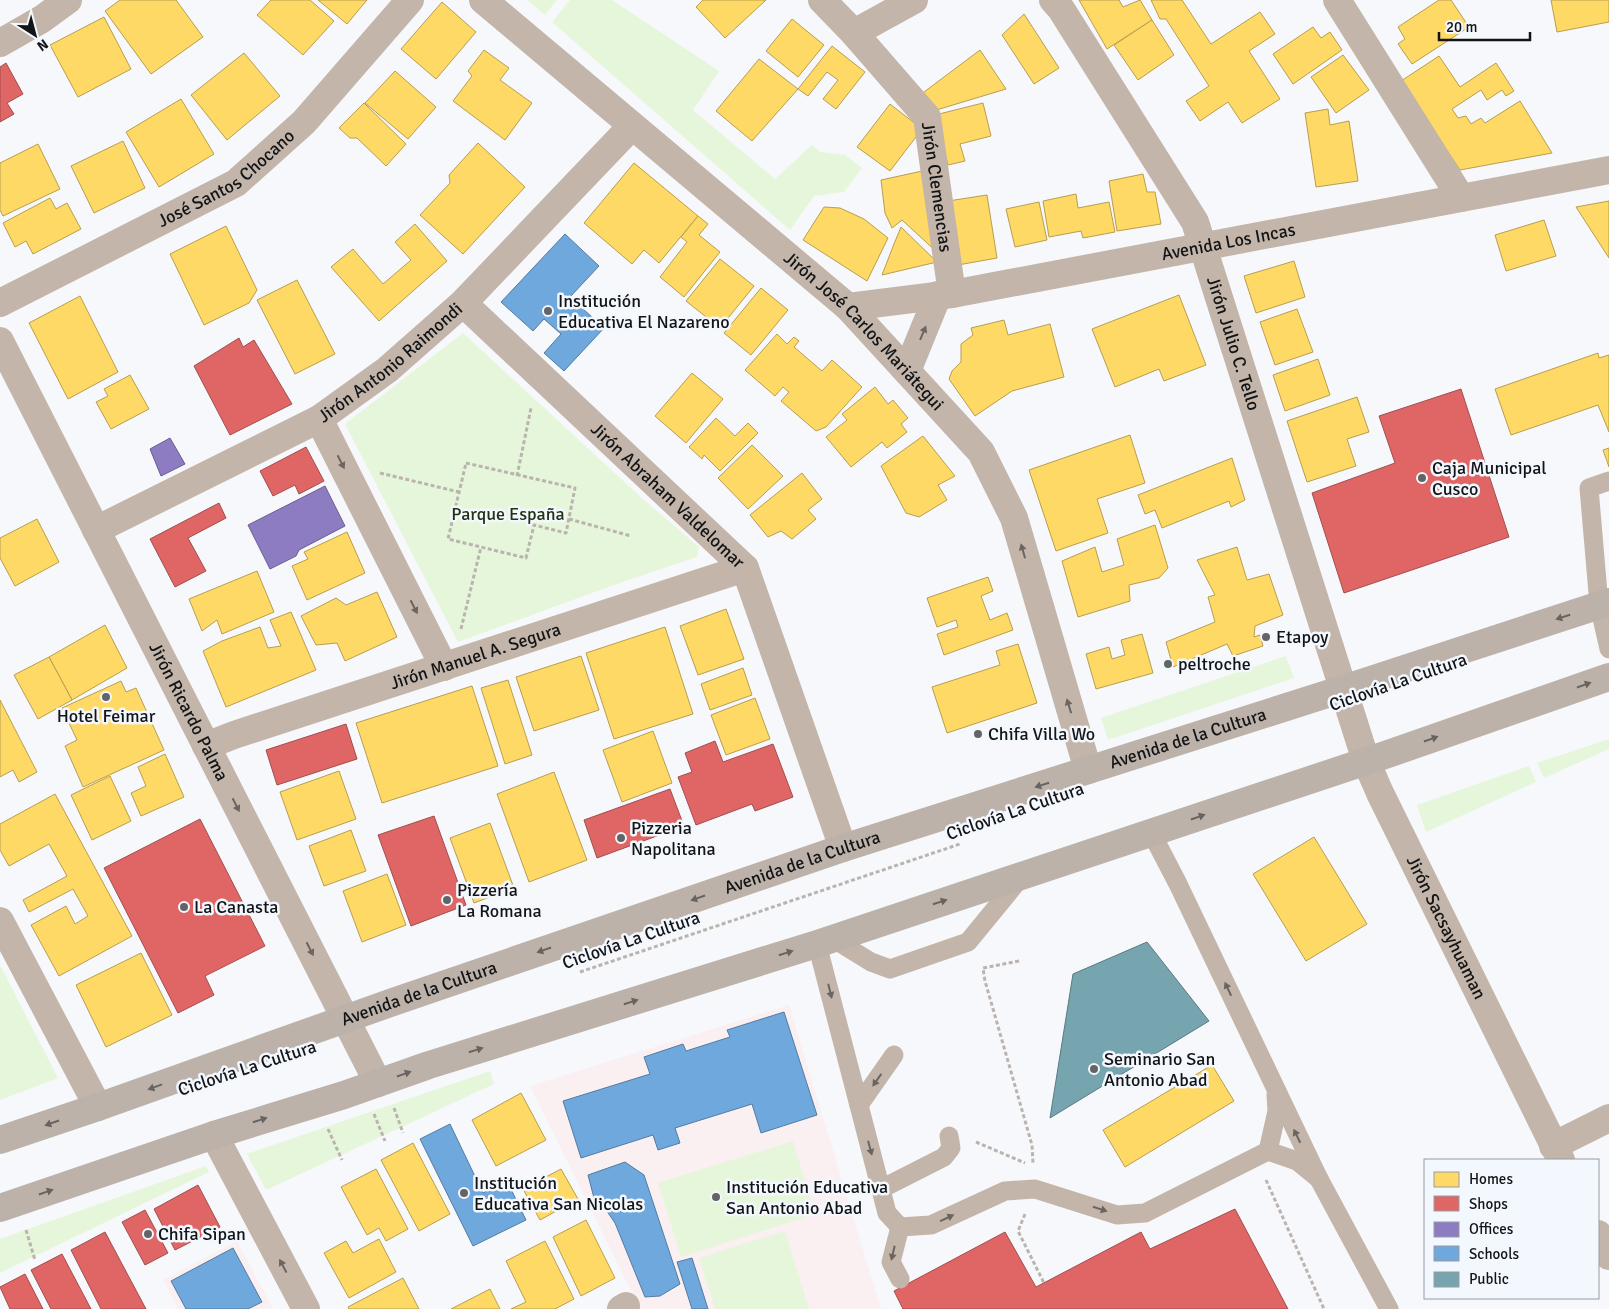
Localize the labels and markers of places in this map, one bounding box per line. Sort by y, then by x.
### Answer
place label: Institución Educativa El Nazareno [558,290,730,333]
marker: Institución Educativa El Nazareno [542,305,554,317]
place label: Caja Municipal Cusco [1432,457,1547,500]
marker: Caja Municipal Cusco [1416,472,1428,484]
place label: Etapoy [1276,626,1329,648]
marker: Etapoy [1260,631,1272,643]
place label: peltroche [1178,653,1251,675]
marker: peltroche [1162,658,1174,670]
marker: Hotel Feimar [100,691,112,703]
place label: Hotel Feimar [57,705,156,727]
place label: Chifa Villa Wo [988,723,1095,745]
marker: Chifa Villa Wo [972,728,984,740]
place label: Pizzeria Napolitana [631,817,716,860]
marker: Pizzeria Napolitana [615,832,627,844]
place label: Pizzería La Romana [457,879,542,922]
marker: Pizzería La Romana [441,894,453,906]
place label: La Canasta [194,896,278,918]
marker: La Canasta [178,901,190,913]
place label: Seminario San Antonio Abad [1104,1048,1215,1091]
marker: Seminario San Antonio Abad [1088,1063,1100,1075]
place label: Institución Educativa San Nicolas [474,1172,643,1215]
place label: Institución Educativa San Antonio Abad [726,1176,888,1219]
marker: Institución Educativa San Nicolas [458,1187,470,1199]
marker: Institución Educativa San Antonio Abad [710,1191,722,1203]
place label: Chifa Sipan [158,1223,246,1245]
marker: Chifa Sipan [142,1228,154,1240]

